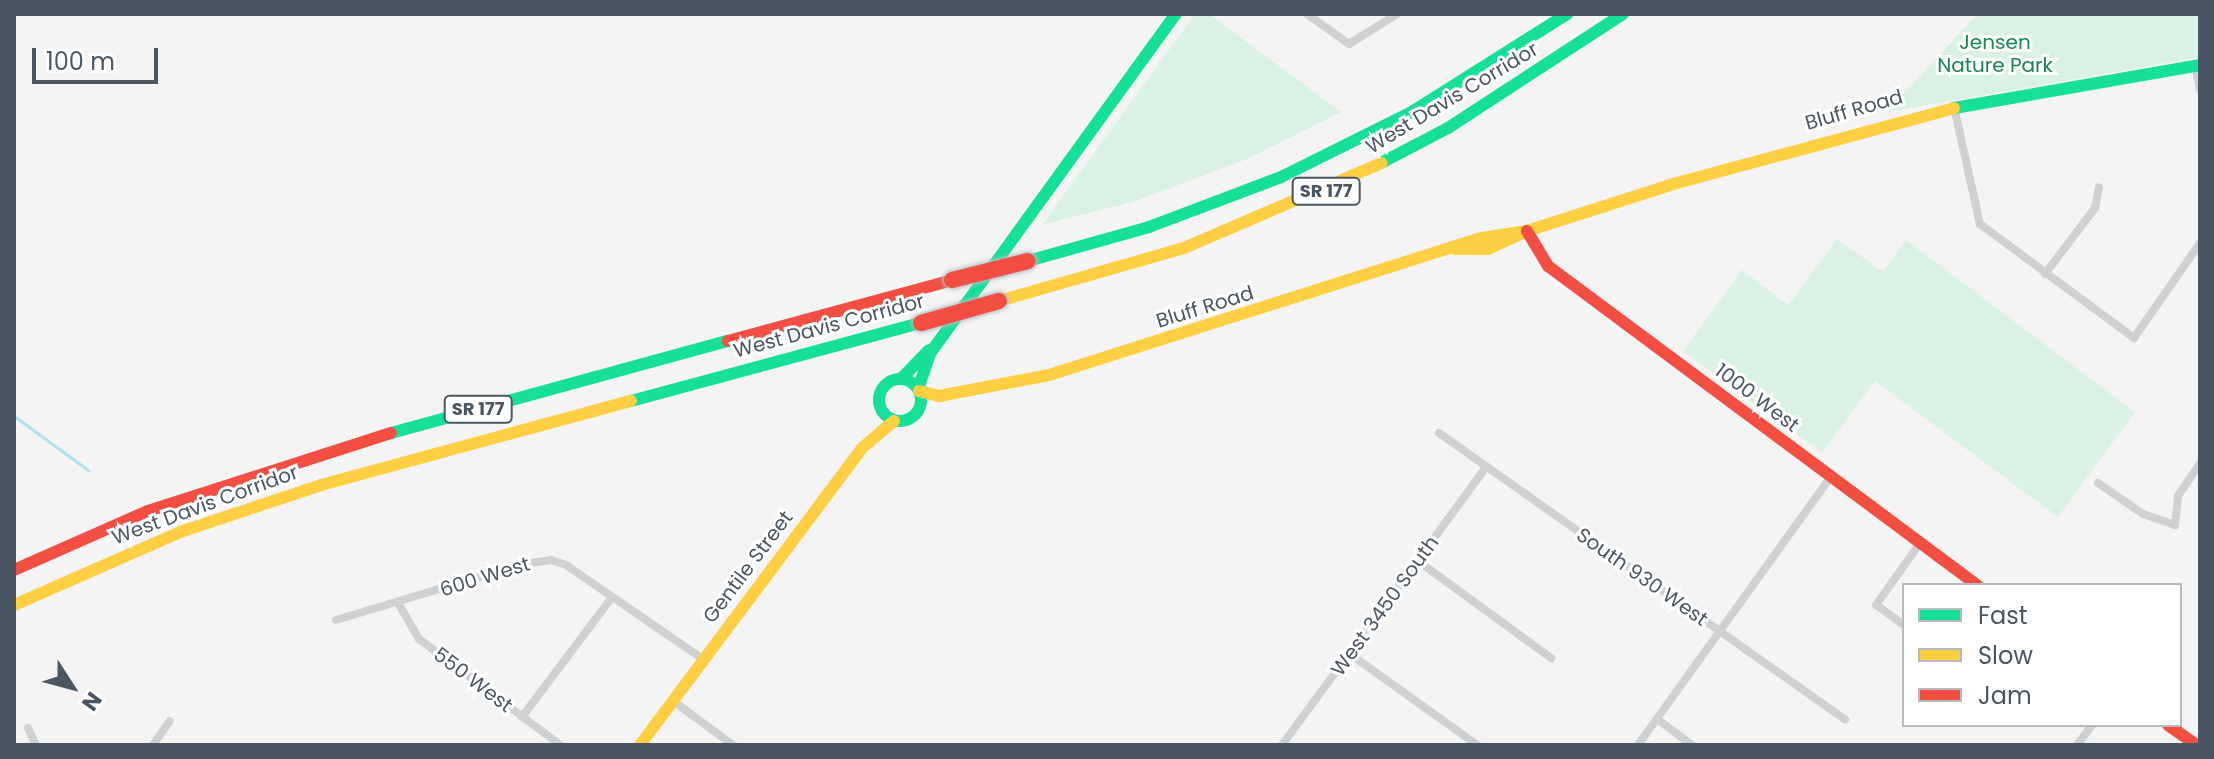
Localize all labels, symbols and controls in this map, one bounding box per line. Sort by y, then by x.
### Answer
park label: Jensen Nature Park [1937,30,2053,77]
scale bar [36,32,162,82]
street label: West Davis Corridor [1362,37,1542,159]
text: 100 m [46,45,115,78]
street label: Bluff Road [1802,85,1906,135]
road number: SR 177 [1290,177,1362,205]
street label: Bluff Road [1153,281,1257,333]
street label: West Davis Corridor [731,289,927,363]
street label: 1000 West [1710,359,1804,437]
road number: SR 177 [442,395,514,423]
street label: West Davis Corridor [109,460,301,550]
street label: Gentile Street [698,506,798,628]
street label: South 930 West [1572,523,1712,631]
street label: West 3450 South [1326,531,1444,681]
street label: 600 West [437,552,533,602]
legend [1902,583,2182,727]
text: Fast [1978,599,2028,632]
text: Slow [1978,639,2033,672]
street label: 550 West [429,643,517,717]
north arrow [32,647,112,727]
text: Jam [1978,679,2032,712]
text: N [74,686,109,717]

